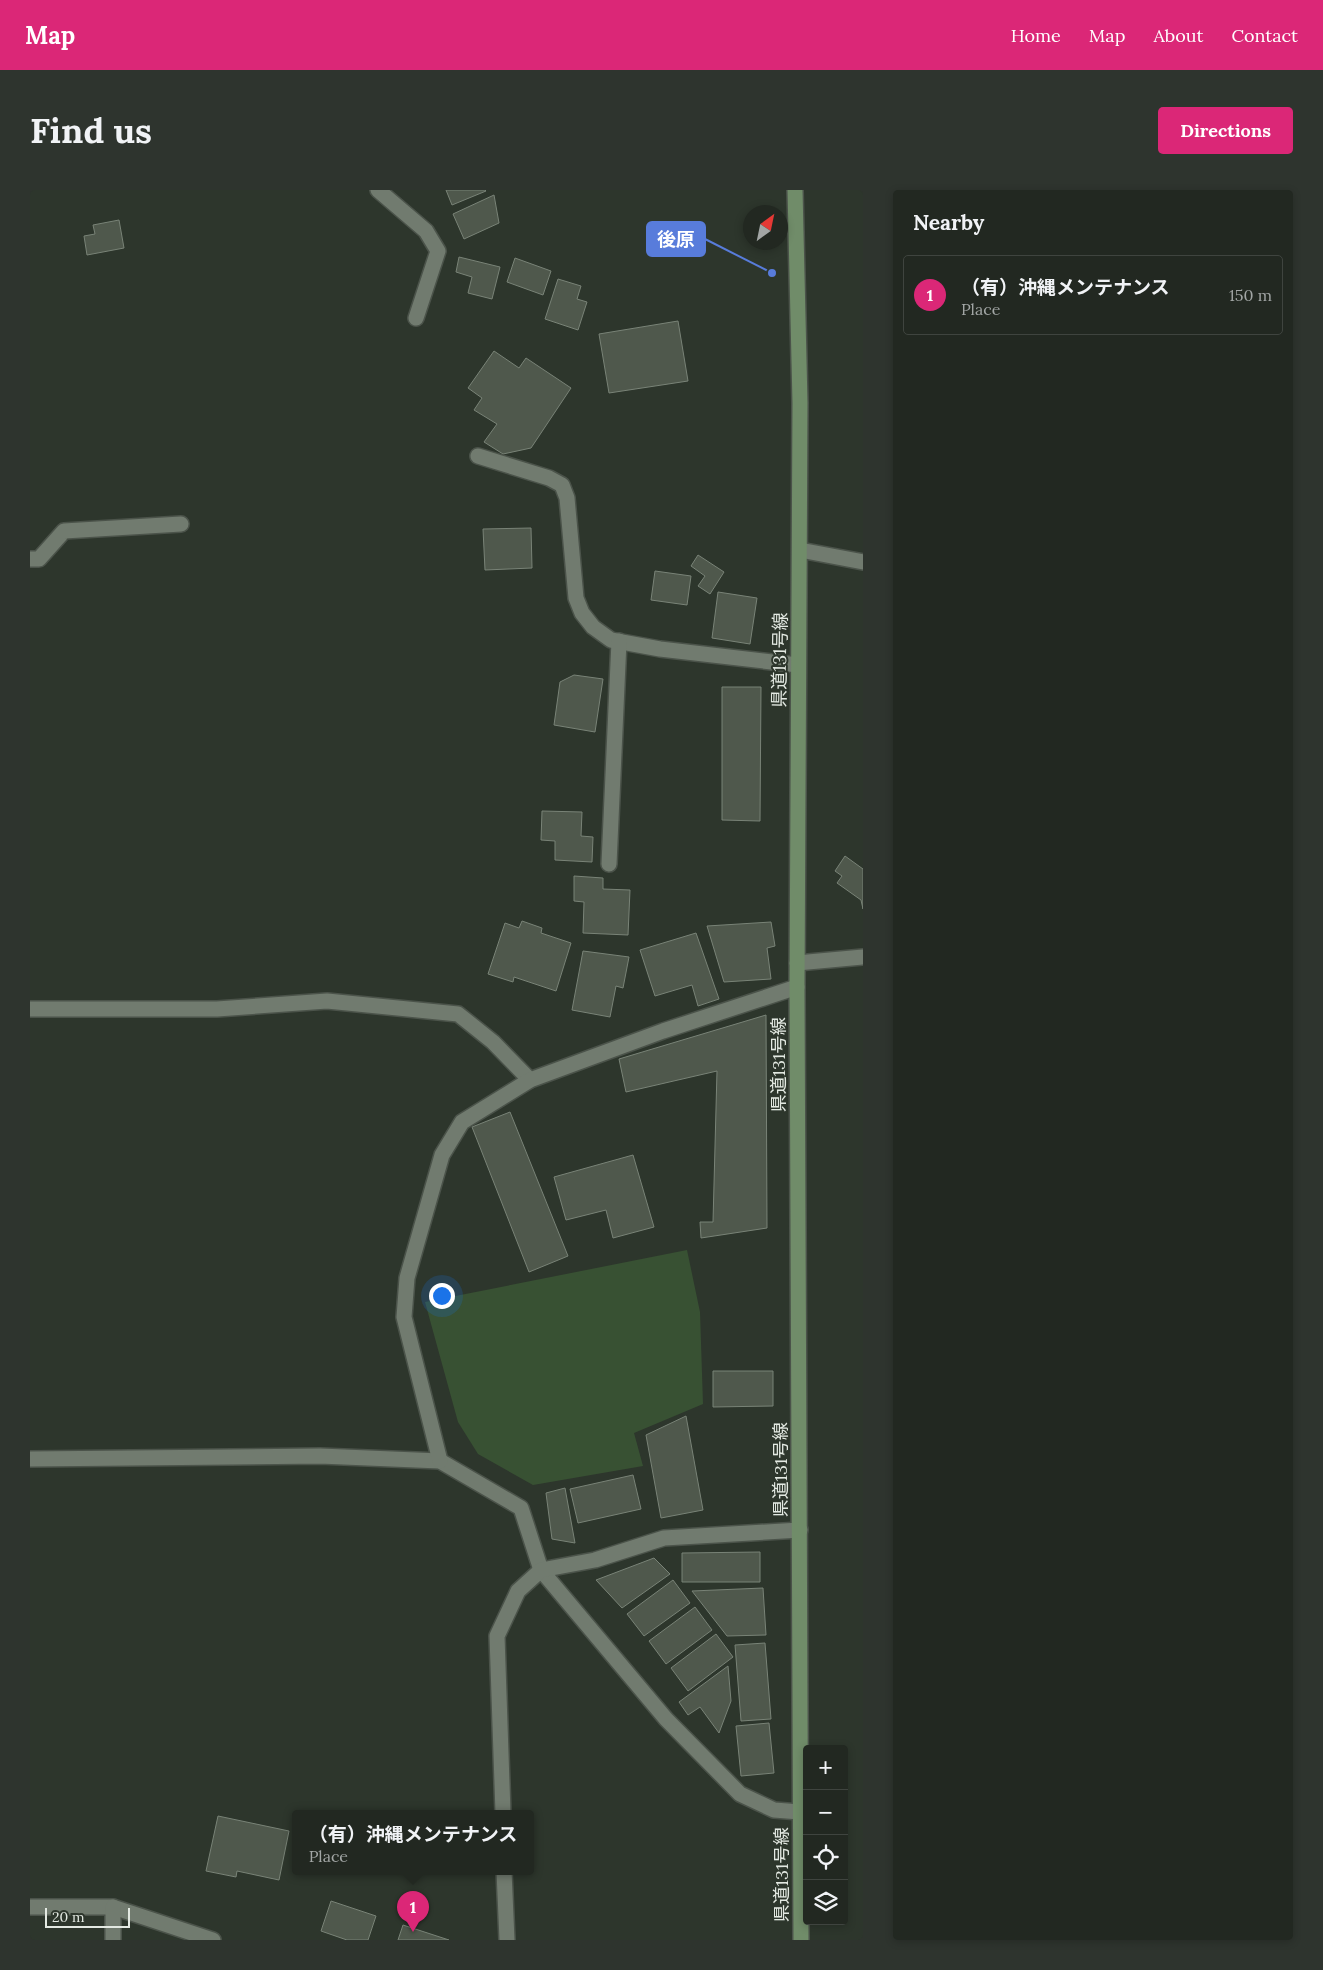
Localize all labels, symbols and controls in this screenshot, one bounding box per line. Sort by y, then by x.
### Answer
text: Map [25,20,75,51]
text: Home [1011,24,1061,47]
text: Map [1089,24,1125,47]
text: About [1153,24,1203,47]
text: Contact [1231,24,1298,47]
button: Directions [1158,107,1293,154]
text: Find us [30,108,152,153]
north arrow [743,205,788,250]
text: Nearby [913,209,984,236]
callout: 後原 [647,222,705,256]
text: 後原 [657,227,695,251]
text: （有）沖縄メンテナンス [961,275,1170,299]
text: 1 [927,285,933,305]
text: 150 m [1229,285,1272,305]
text: Place [961,299,1000,319]
street label: 県道131号線 [767,612,792,708]
street label: 県道131号線 [767,1017,790,1113]
your location [429,1283,455,1309]
street label: 県道131号線 [769,1422,792,1518]
map controls [803,1745,848,1925]
button: + [803,1745,848,1790]
button: − [803,1790,848,1835]
popup [292,1810,534,1875]
text: （有）沖縄メンテナンス [309,1822,517,1846]
street label: 県道131号線 [770,1827,793,1923]
button: locate [803,1835,848,1880]
text: Place [309,1846,348,1866]
button: layers [803,1880,848,1925]
pin: 1 [397,1891,429,1932]
scale bar [45,1905,130,1928]
text: 20 m [52,1908,84,1926]

